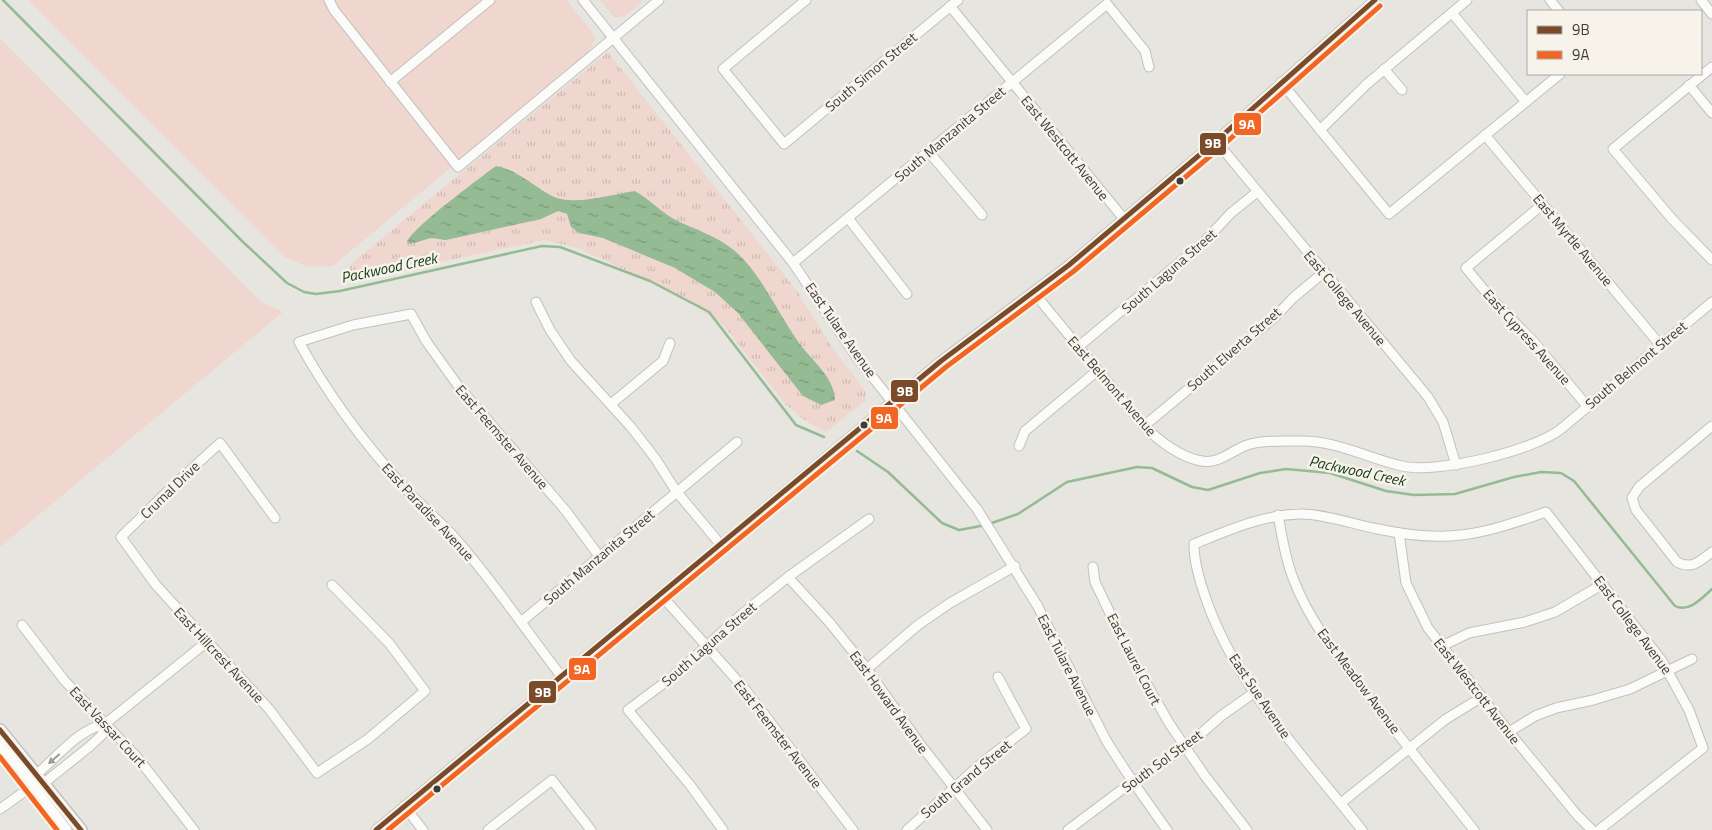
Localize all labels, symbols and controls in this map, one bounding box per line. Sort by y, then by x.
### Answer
legend [1527,10,1702,75]
text: 9B [1572,18,1590,41]
street label: South Simon Street [820,27,921,116]
text: 9A [1572,43,1589,66]
street label: South Manzanita Street [890,81,1010,186]
street label: East Westcott Avenue [1016,91,1114,205]
line badge: 9A [1233,112,1262,136]
text: 9A [1239,113,1256,134]
line badge: 9B [1199,132,1227,156]
text: 9B [1205,132,1221,153]
unlabelled marker [1175,176,1185,186]
street label: East Myrtle Avenue [1528,189,1618,290]
street label: South Laguna Street [1117,223,1221,318]
street label: East College Avenue [1299,245,1392,350]
water label: Packwood Creek [339,246,441,289]
street label: East Tulare Avenue [801,278,882,381]
street label: East Cypress Avenue [1479,284,1576,389]
street label: South Elverta Street [1182,302,1285,395]
street label: South Belmont Street [1580,316,1691,414]
street label: East Belmont Avenue [1063,331,1162,440]
line badge: 9B [890,379,919,403]
street label: East Feemster Avenue [451,380,554,494]
text: 9B [897,380,913,401]
line badge: 9A [870,406,899,430]
text: 9A [876,407,893,428]
unlabelled marker [859,420,869,430]
water label: Packwood Creek [1307,449,1409,492]
street label: Crumal Drive [135,456,204,523]
street label: East Paradise Avenue [377,458,479,565]
street label: South Manzanita Street [539,504,659,609]
street label: East College Avenue [1589,571,1678,678]
street label: South Laguna Street [657,596,761,691]
street label: East Hillcrest Avenue [169,602,269,707]
street label: East Laurel Court [1102,609,1167,708]
street label: East Tulare Avenue [1033,610,1102,719]
street label: East Meadow Avenue [1313,624,1406,738]
street label: East Westcott Avenue [1429,633,1526,748]
street label: East Howard Avenue [845,646,934,757]
street label: East Sue Avenue [1224,649,1297,742]
line badge: 9A [568,657,597,681]
text: 9A [574,658,591,679]
street label: East Feemster Avenue [729,675,827,792]
line badge: 9B [528,680,557,704]
street label: East Vassar Court [65,681,152,772]
text: 9B [535,681,551,702]
street label: South Sol Street [1117,724,1207,797]
street label: South Grand Street [916,734,1016,823]
one-way arrow [47,754,60,765]
unlabelled marker [432,784,442,794]

